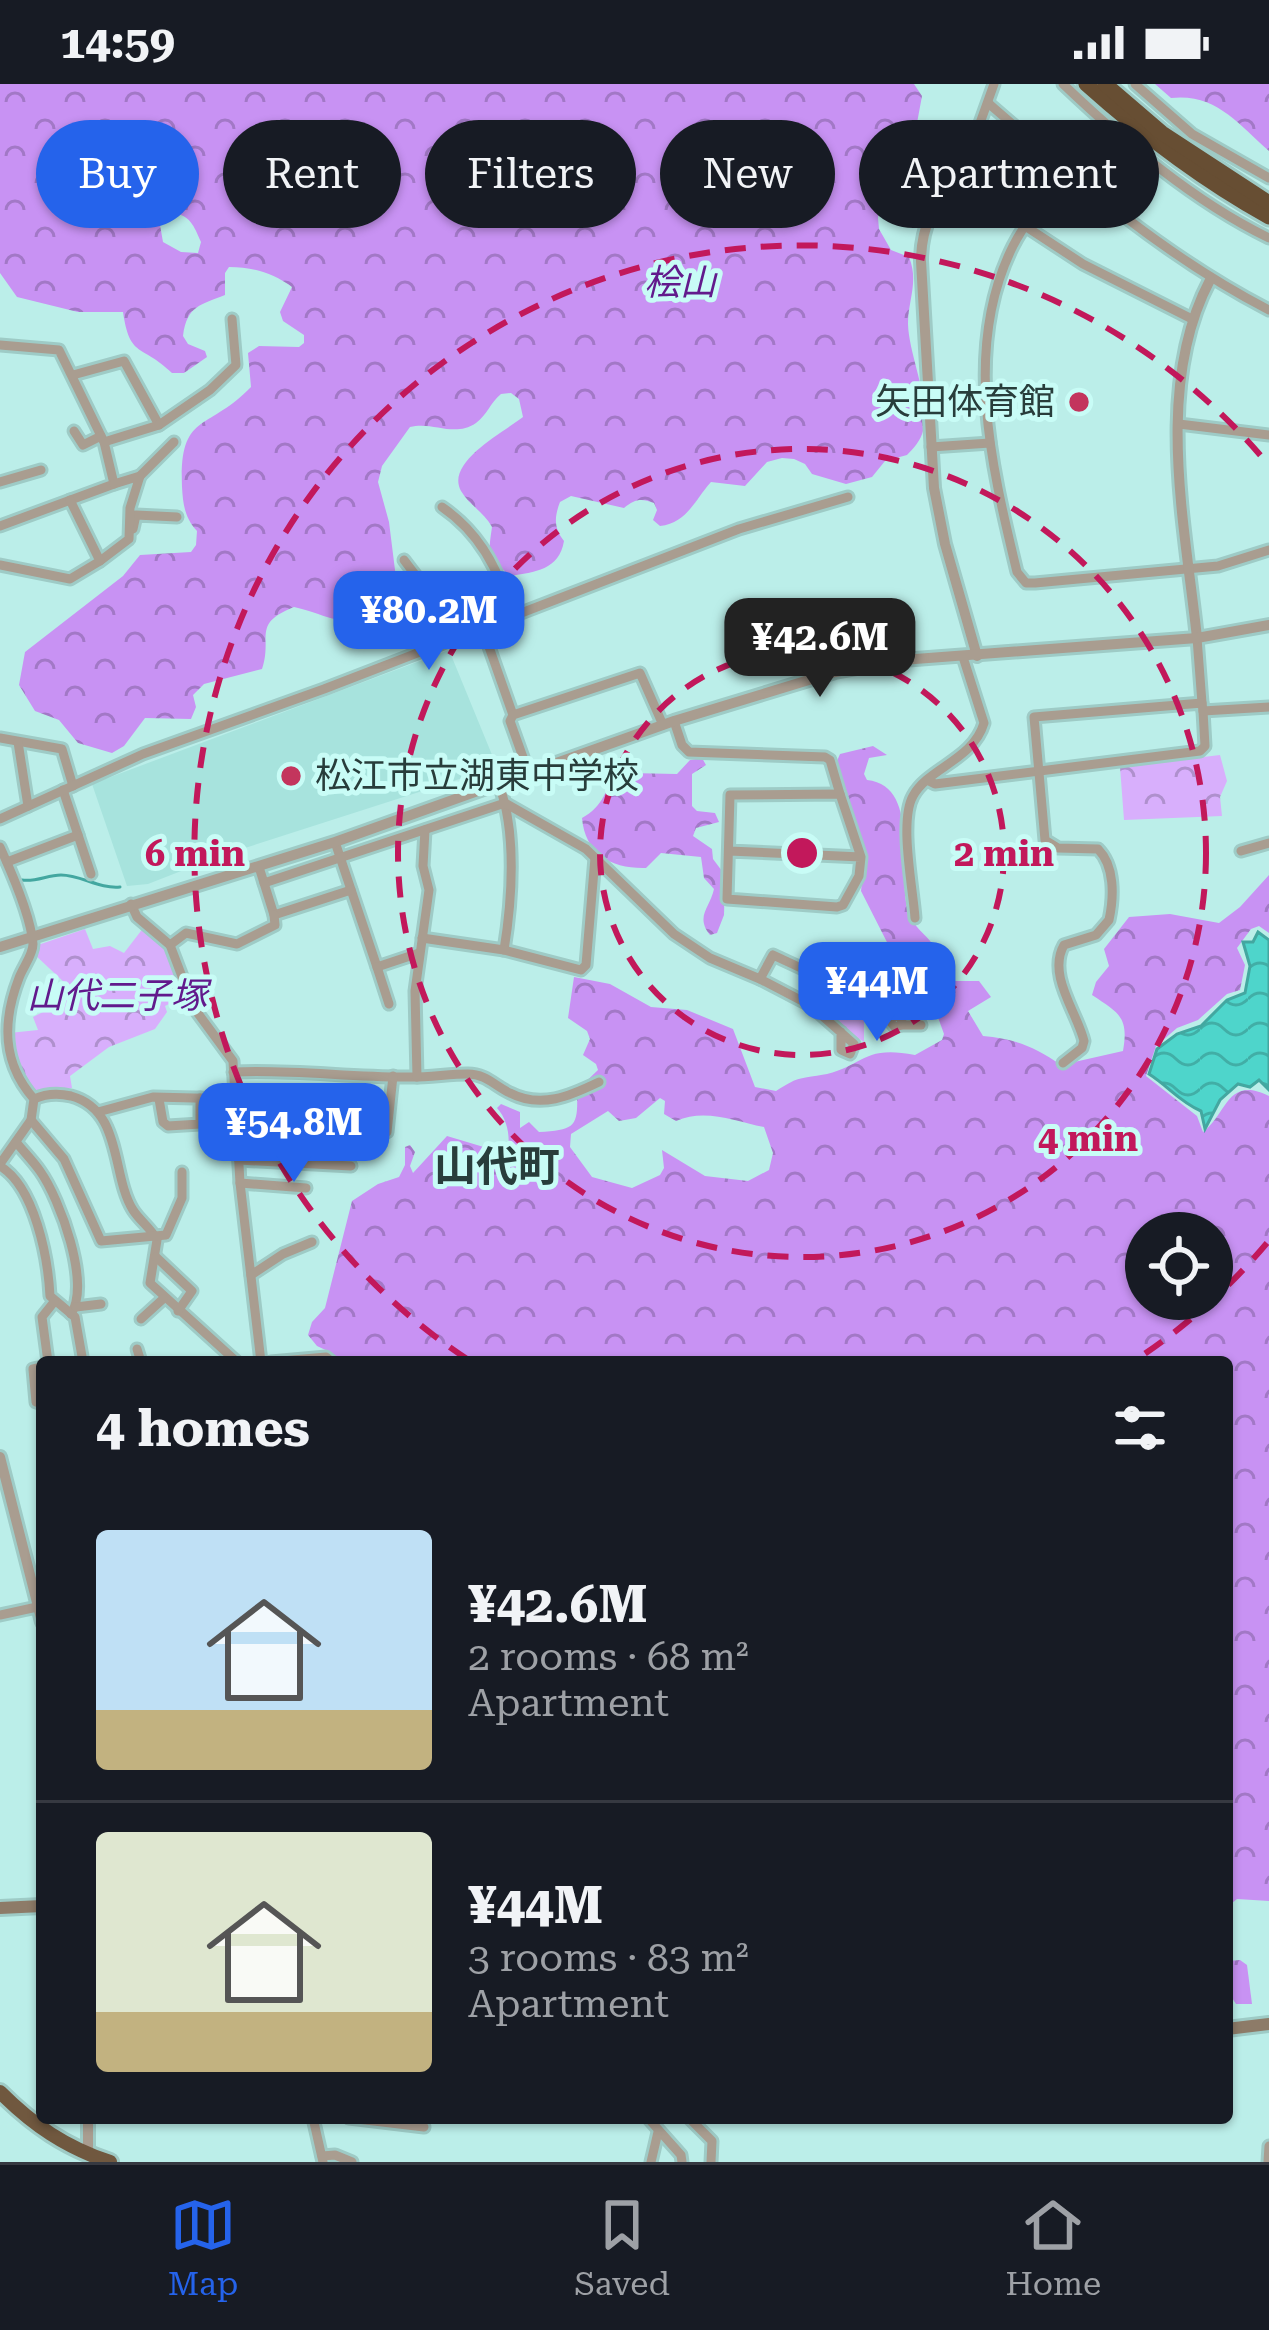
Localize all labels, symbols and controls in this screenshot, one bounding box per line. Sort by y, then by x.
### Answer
text: 14:59 [60,16,175,69]
chip: Buy [36,120,199,228]
chip: Rent [223,120,401,228]
chip: Filters [425,120,636,228]
chip: New [660,120,835,228]
chip: Apartment [859,120,1159,228]
park label: 桧山 [644,262,718,304]
place label: 矢田体育館 [875,381,1055,423]
marker: 矢田体育館 [1066,389,1092,415]
pin: ¥80.2M [331,571,527,673]
text: ¥80.2M [360,587,498,633]
pin: ¥42.6M [722,598,918,700]
text: ¥42.6M [751,614,889,660]
place label: 松江市立湖東中学校 [315,755,639,797]
marker: 松江市立湖東中学校 [278,763,304,789]
centre of rings [781,832,823,874]
text: 6 min [145,833,245,875]
text: 2 min [954,833,1054,875]
pin: ¥44M [806,942,948,1044]
text: ¥44M [825,958,929,1004]
park label: 山代二子塚 [27,975,212,1017]
pin: ¥54.8M [196,1083,392,1185]
text: ¥54.8M [225,1099,363,1145]
text: 4 min [1038,1118,1138,1160]
district label: 山代町 [434,1142,560,1191]
map controls [1125,1212,1233,1320]
button: locate [1125,1212,1233,1320]
icon: filters [1107,1395,1173,1461]
text: 4 homes [96,1399,310,1458]
text: ¥42.6M [468,1575,648,1634]
icon: home [192,1578,336,1722]
text: 2 rooms · 68 m² [468,1634,749,1680]
text: Apartment [468,1680,669,1726]
text: ¥44M [468,1876,603,1935]
icon: home [192,1880,336,2024]
text: 3 rooms · 83 m² [468,1935,749,1981]
text: Apartment [468,1981,669,2027]
tab: Map [168,2192,238,2303]
tab: Saved [574,2192,670,2303]
tab: Home [1005,2192,1101,2303]

